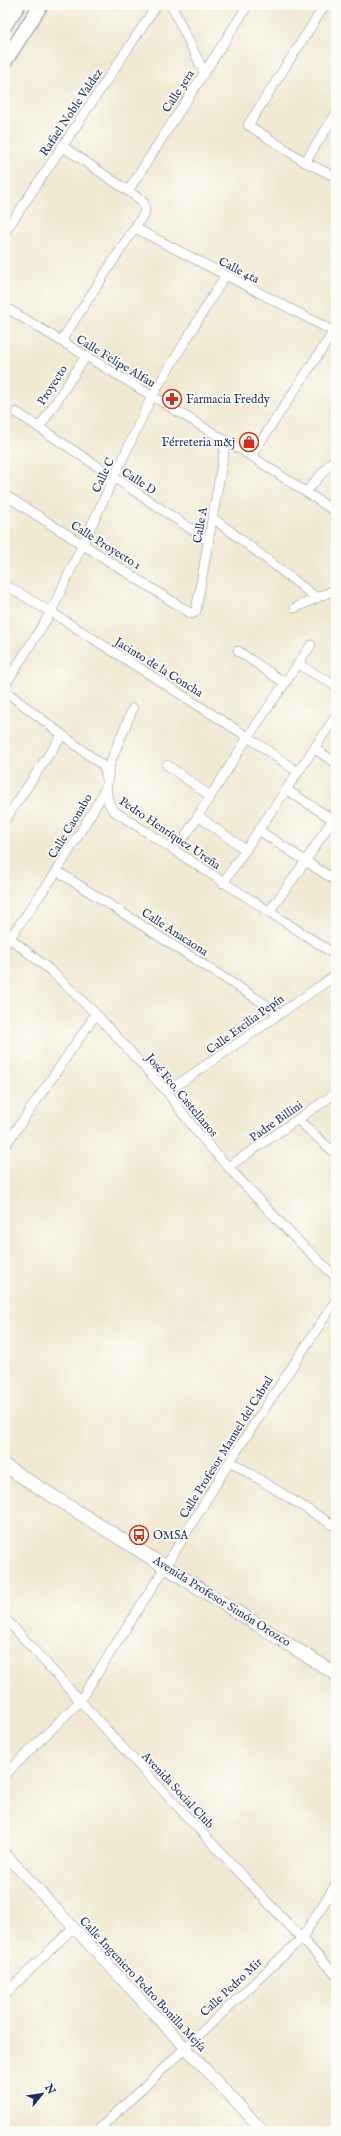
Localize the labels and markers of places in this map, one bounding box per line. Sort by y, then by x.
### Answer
pharmacy icon: Farmacia Freddy [161,388,183,410]
place label: Farmacia Freddy [186,392,270,407]
shop icon: Férreteria m&j [238,431,260,453]
place label: Férreteria m&j [161,435,235,450]
bus stop icon: OMSA [128,1524,150,1546]
place label: OMSA [153,1528,189,1543]

